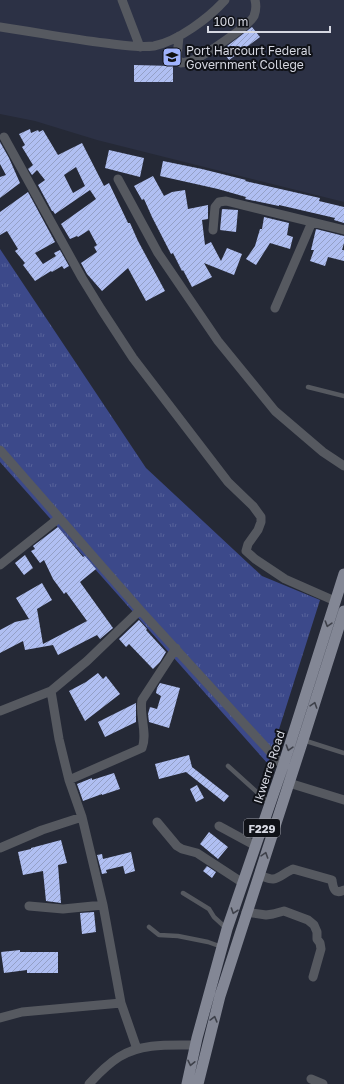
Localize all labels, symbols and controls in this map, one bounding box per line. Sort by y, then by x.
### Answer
scale bar [208,8,330,34]
text: 100 m [214,14,248,29]
place label: Port Harcourt Federal Government College [186,43,312,72]
school or university icon: Port Harcourt Federal Government College [161,46,183,68]
one-way arrow [324,620,332,627]
one-way arrow [310,701,318,708]
street label: Ikwerre Road [250,729,288,805]
one-way arrow [285,745,294,752]
road number: F229 [244,819,280,837]
one-way arrow [261,852,269,859]
one-way arrow [230,907,238,914]
one-way arrow [209,1016,218,1023]
one-way arrow [188,1060,196,1066]

